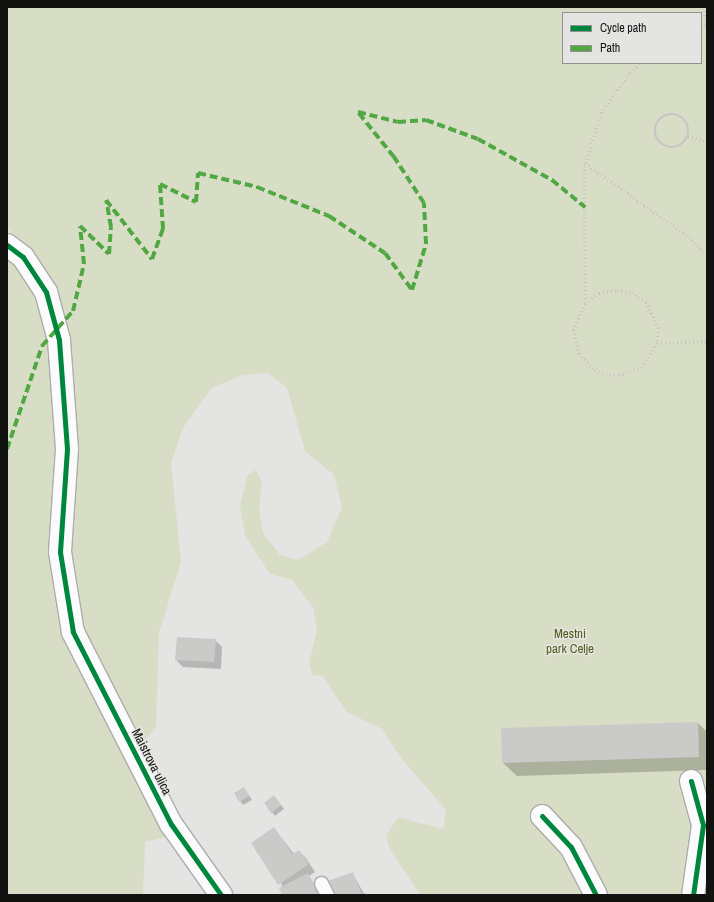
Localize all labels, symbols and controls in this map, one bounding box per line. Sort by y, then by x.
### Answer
legend [562,12,702,64]
text: Cycle path [600,20,647,36]
text: Path [600,40,620,56]
park label: Mestni park Celje [546,627,594,658]
street label: Maistrova ulica [128,726,174,798]

